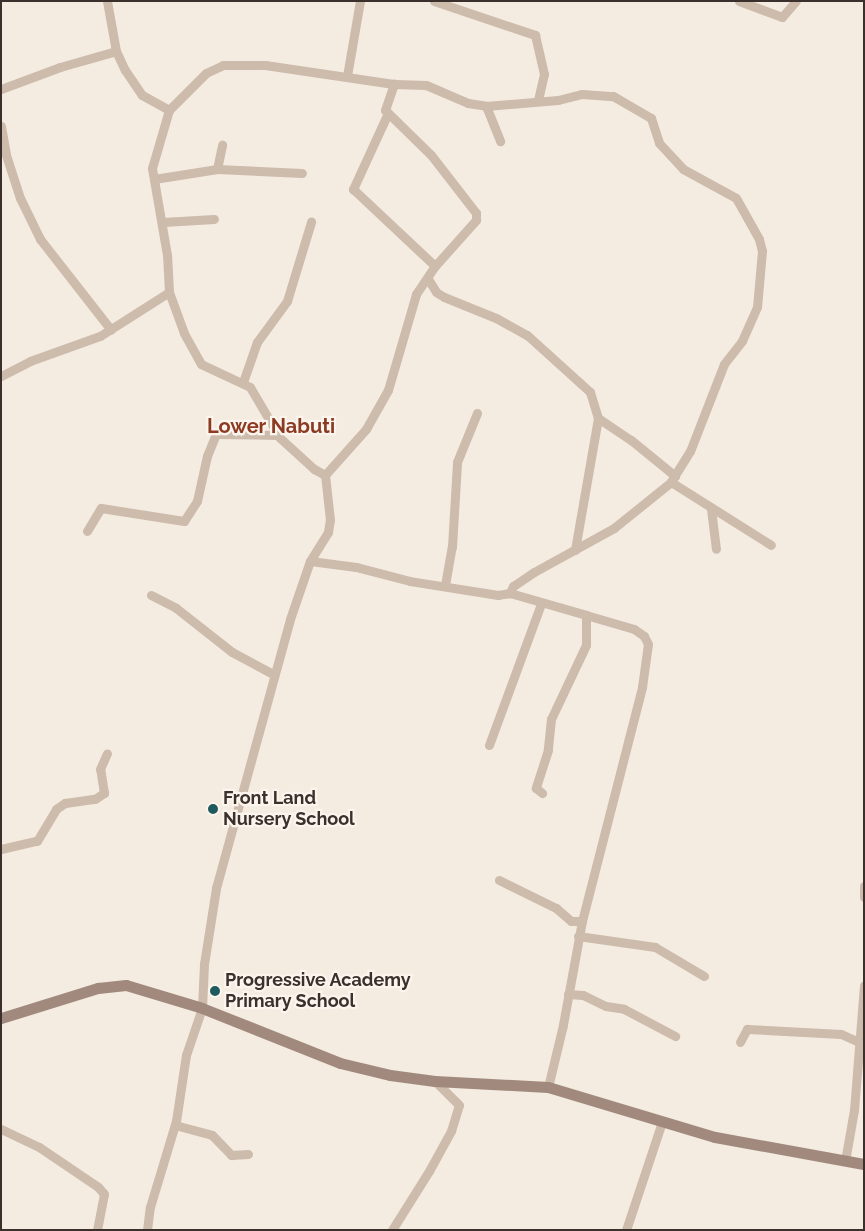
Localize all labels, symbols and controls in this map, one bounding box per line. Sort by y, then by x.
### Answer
district label: Lower Nabuti [207,414,335,438]
place label: Front Land Nursery School [223,788,355,831]
marker: Front Land Nursery School [207,803,219,815]
place label: Progressive Academy Primary School [225,970,411,1012]
marker: Progressive Academy Primary School [209,985,221,997]

